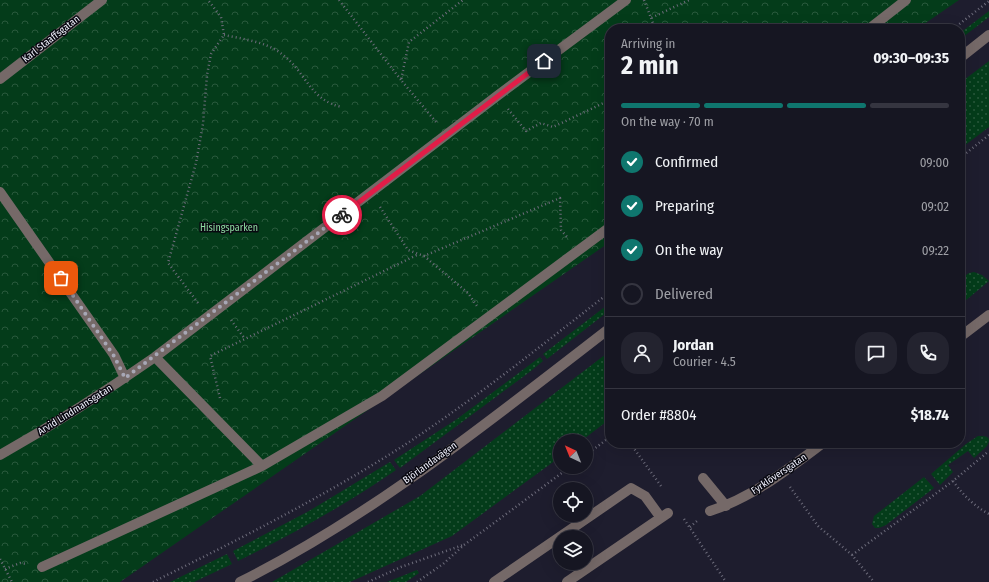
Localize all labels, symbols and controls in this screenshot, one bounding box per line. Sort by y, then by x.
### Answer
street label: Karl Staaffsgatan [20,13,82,65]
text: Arriving in [621,36,675,51]
pin [527,44,561,78]
text: 09:30–09:35 [873,49,949,67]
icon: home [533,50,555,72]
text: 2 min [621,50,679,81]
text: On the way · 70 m [621,114,714,129]
icon: check [621,151,643,173]
text: Confirmed [655,153,718,171]
text: 09:00 [920,155,949,170]
courier [322,195,362,235]
icon: check [621,195,643,217]
text: Preparing [655,197,714,215]
text: 09:02 [921,199,949,214]
icon: bike [331,204,353,226]
park label: Hisingsparken [200,222,258,234]
icon: check [621,239,643,261]
text: On the way [655,241,723,259]
text: 09:22 [922,243,949,258]
pin [44,261,78,295]
icon: bag [50,267,72,289]
text: Delivered [655,285,713,303]
button: person [621,332,663,374]
button: chat [855,332,897,374]
button: phone [907,332,949,374]
text: Jordan [673,336,714,354]
text: Courier · 4.5 [673,354,736,369]
street label: Arvid Lindmansgatan [35,382,115,438]
text: Order #8804 [621,406,697,424]
text: $18.74 [911,406,949,424]
north arrow [553,434,593,474]
map controls [553,434,593,570]
street label: Björlandavägen [401,439,459,487]
street label: Fyrklöversgatan [749,451,809,497]
button: locate [553,482,593,522]
button: layers [553,530,593,570]

